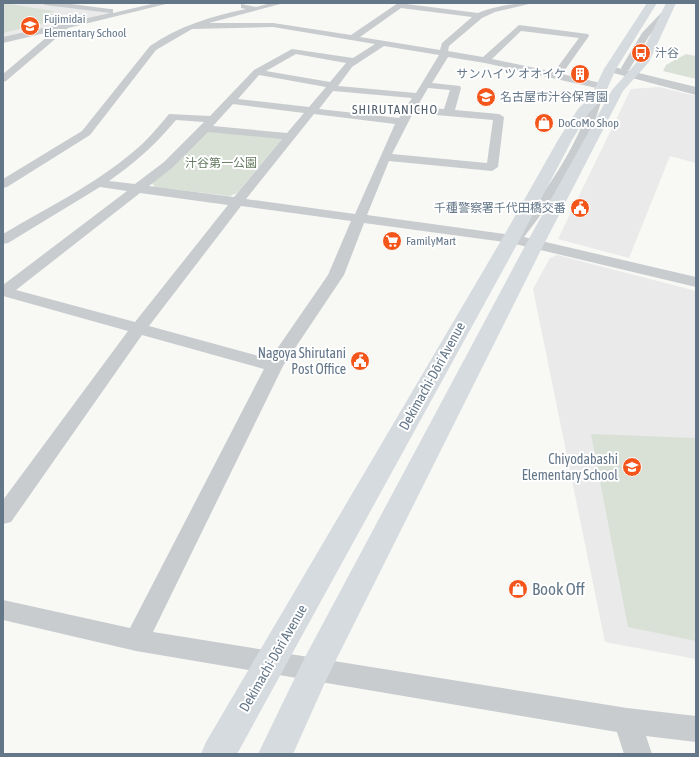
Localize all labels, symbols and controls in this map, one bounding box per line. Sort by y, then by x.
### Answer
place label: Fujimidai Elementary School [44,12,127,40]
school or university icon: Fujimidai Elementary School [19,15,41,37]
bus stop icon: 汁谷 [630,42,652,64]
place label: 汁谷 [655,46,679,60]
building icon: サンハイツ オオイケ [569,63,591,85]
place label: サンハイツ オオイケ [457,67,566,81]
school or university icon: 名古屋市汁谷保育園 [475,86,497,108]
place label: 名古屋市汁谷保育園 [500,90,608,104]
district label: SHIRUTANICHO [352,102,438,117]
shop icon: DoCoMo Shop [533,112,555,134]
place label: DoCoMo Shop [558,116,619,130]
park label: 汁谷第一公園 [185,156,257,170]
public building icon: 千種警察署千代田橋交番 [569,197,591,219]
place label: 千種警察署千代田橋交番 [434,201,566,215]
supermarket icon: FamilyMart [381,230,403,252]
place label: FamilyMart [406,234,457,248]
street label: Dekimachi-Dōri Avenue [396,319,468,433]
place label: Nagoya Shirutani Post Office [258,345,346,377]
public building icon: Nagoya Shirutani Post Office [349,350,371,372]
place label: Chiyodabashi Elementary School [522,451,618,483]
school or university icon: Chiyodabashi Elementary School [621,456,643,478]
shop icon: Book Off [507,578,529,600]
place label: Book Off [532,579,585,599]
street label: Dekimachi-Dōri Avenue [236,602,310,714]

